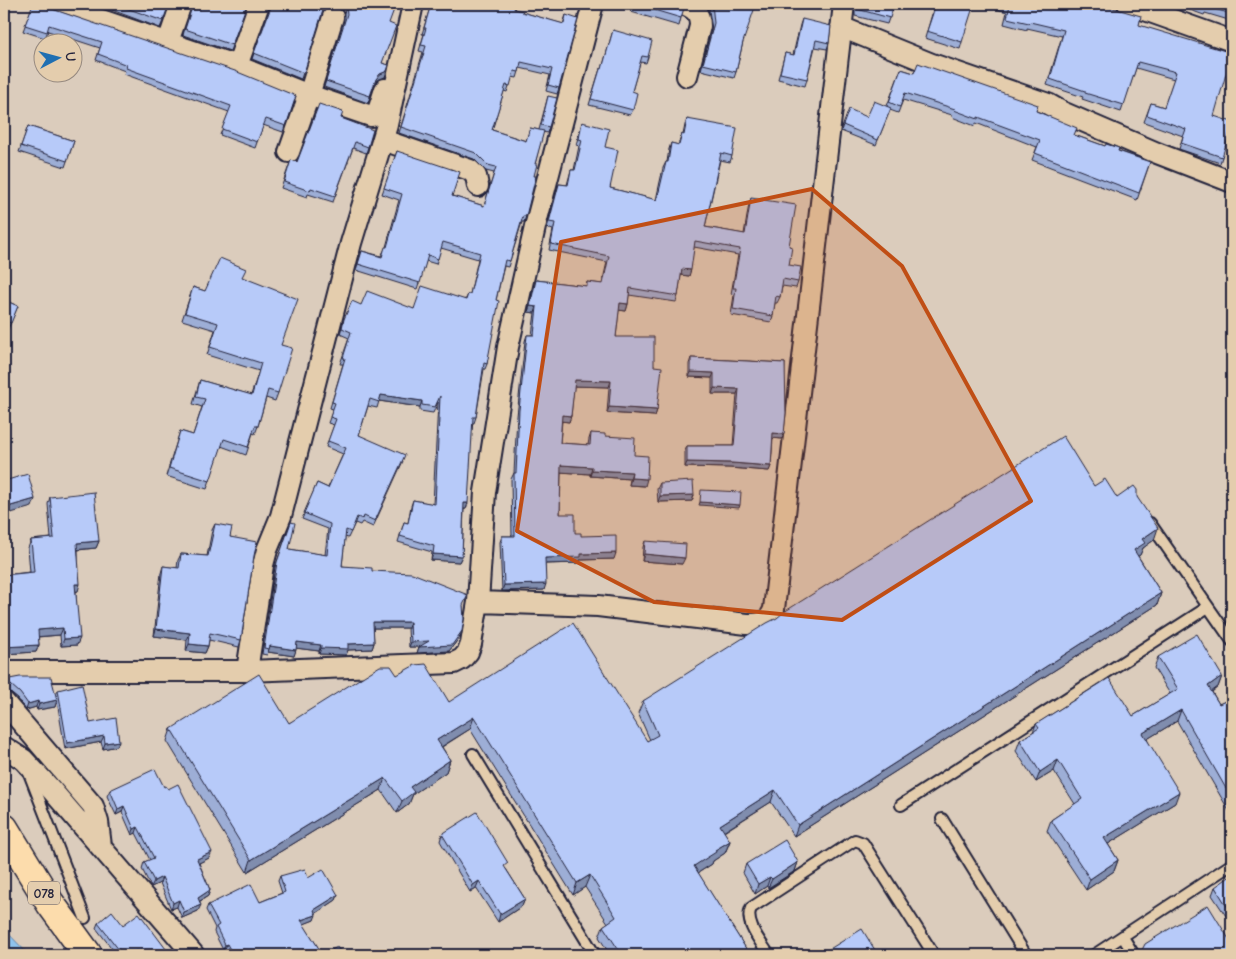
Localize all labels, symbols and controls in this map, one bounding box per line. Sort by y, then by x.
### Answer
north arrow [32,32,82,82]
text: U [61,51,79,62]
road number: 078 [28,881,60,904]

